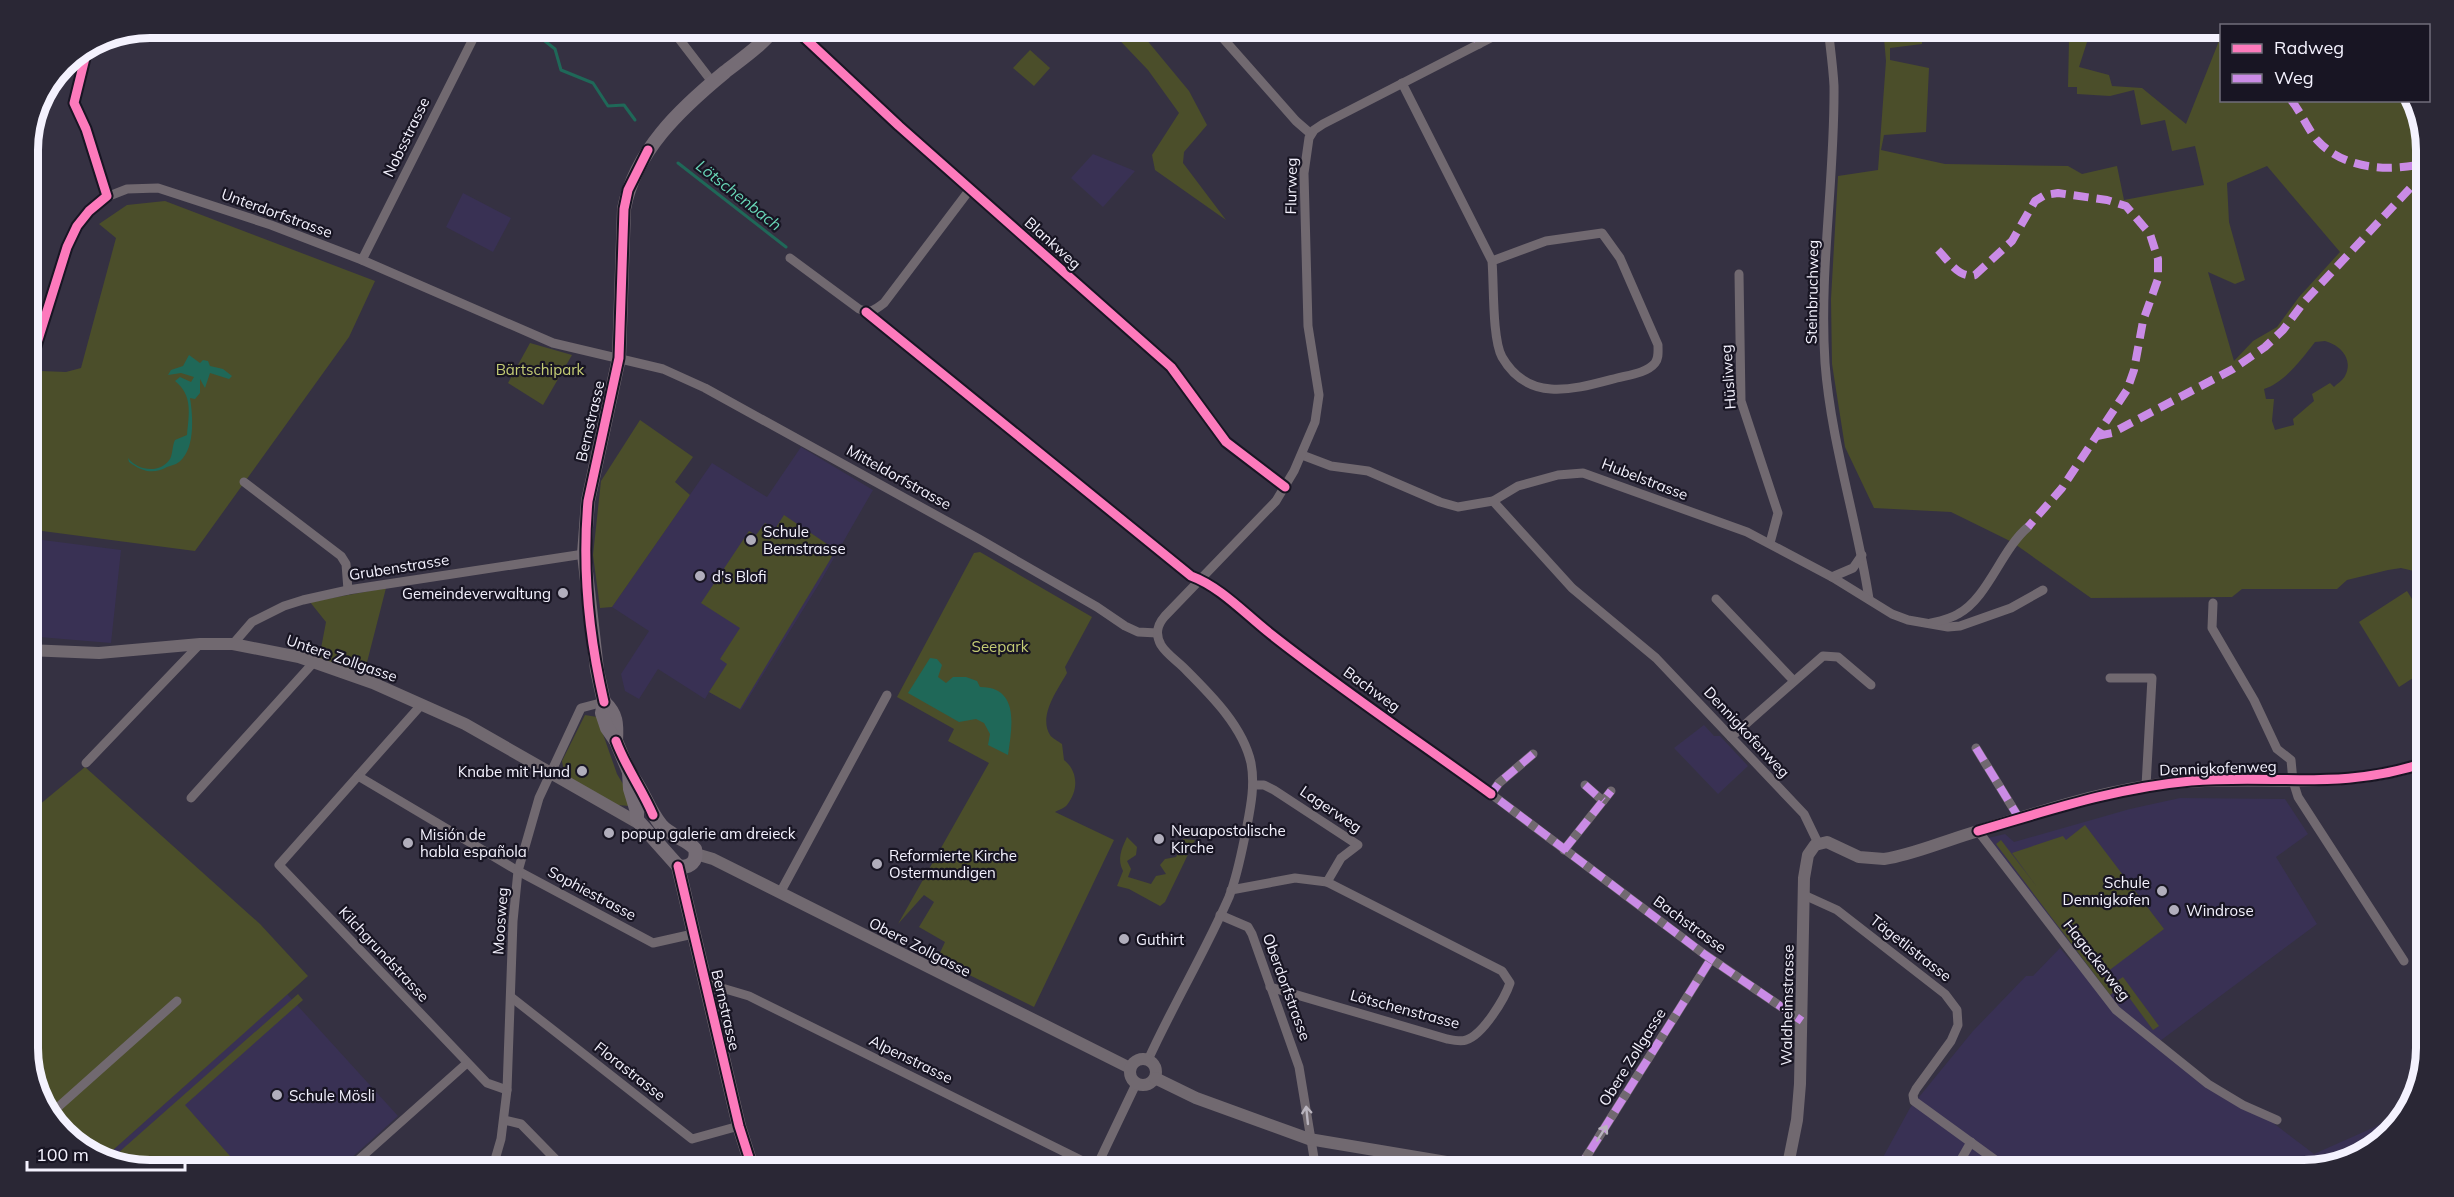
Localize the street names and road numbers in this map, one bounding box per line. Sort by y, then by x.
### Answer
street label: Nobsstrasse [379,94,433,180]
street label: Flurweg [1281,157,1301,215]
street label: Unterdorfstrasse [219,184,335,242]
street label: Blankweg [1021,213,1085,273]
street label: Steinbruchweg [1802,240,1822,344]
street label: Hüsliweg [1716,344,1740,410]
street label: Bernstrasse [571,379,609,463]
street label: Mitteldorfstrasse [843,440,955,514]
street label: Hubelstrasse [1599,454,1691,504]
street label: Grubenstrasse [348,550,450,584]
street label: Untere Zollgasse [284,630,400,686]
street label: Bachweg [1340,662,1404,716]
street label: Dennigkofenweg [1700,683,1794,781]
street label: Dennigkofenweg [2159,756,2277,780]
street label: Lagerweg [1297,781,1365,837]
street label: Sophiestrasse [545,862,639,924]
street label: Moosweg [488,887,512,955]
street label: Bachstrasse [1650,891,1730,957]
street label: Kilchgrundstrasse [335,902,433,1006]
street label: Tägetlistrasse [1867,910,1955,986]
street label: Obere Zollgasse [866,913,974,981]
street label: Hagackerweg [2059,916,2135,1004]
street label: Oberdorfstrasse [1259,931,1315,1043]
street label: Waldheimstrasse [1776,944,1798,1066]
street label: Bernstrasse [707,968,745,1052]
street label: Lötschenstrasse [1348,985,1462,1033]
street label: Obere Zollgasse [1594,1005,1670,1109]
street label: Alpenstrasse [866,1031,956,1087]
street label: Florastrasse [591,1037,669,1105]

